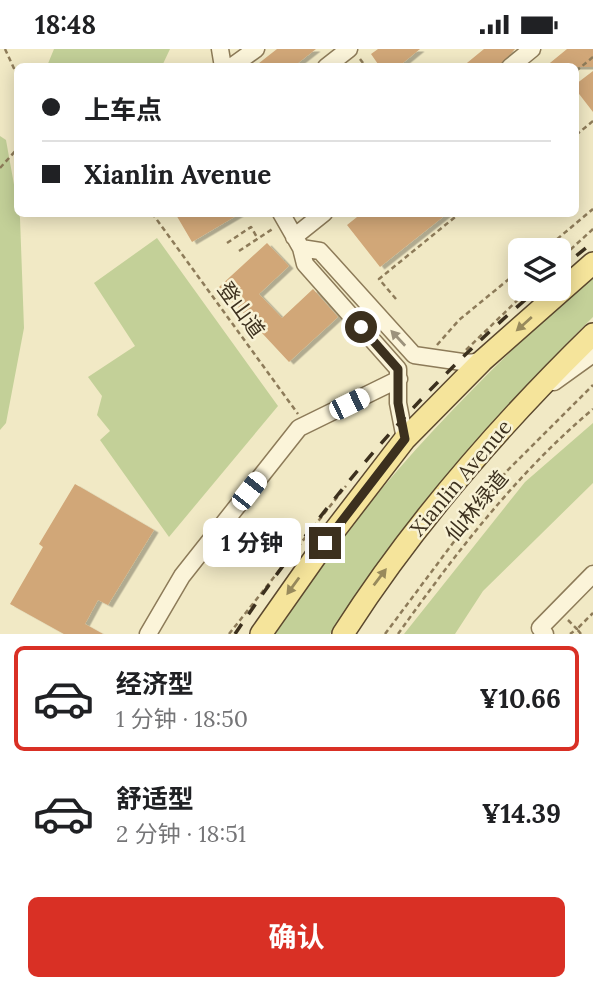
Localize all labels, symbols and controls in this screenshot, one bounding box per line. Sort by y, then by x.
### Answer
text: 18:48 [35,8,96,41]
text: 上车点 [84,93,162,126]
text: Xianlin Avenue [84,158,271,191]
map controls [508,238,571,301]
button: layers [508,238,571,301]
street label: 登山道 [212,276,271,343]
route start [345,311,377,343]
one-way arrow [515,316,533,332]
one-way arrow [390,329,406,347]
car [326,385,373,423]
street label: Xianlin Avenue [404,414,517,542]
street label: 仙林绿道 [439,465,514,547]
car [228,468,271,514]
callout: 1 分钟 [202,519,300,567]
route end [309,527,341,559]
text: 1 分钟 [221,528,283,557]
one-way arrow [373,568,387,586]
one-way arrow [286,577,300,595]
icon: car [32,667,95,730]
text: 经济型 [116,667,194,700]
text: ¥10.66 [480,682,561,715]
text: 1 分钟 · 18:50 [116,704,248,733]
icon: car [32,782,95,845]
text: 舒适型 [116,782,194,815]
text: ¥14.39 [482,797,561,830]
text: 2 分钟 · 18:51 [116,819,246,848]
button: 确认 [28,897,565,977]

